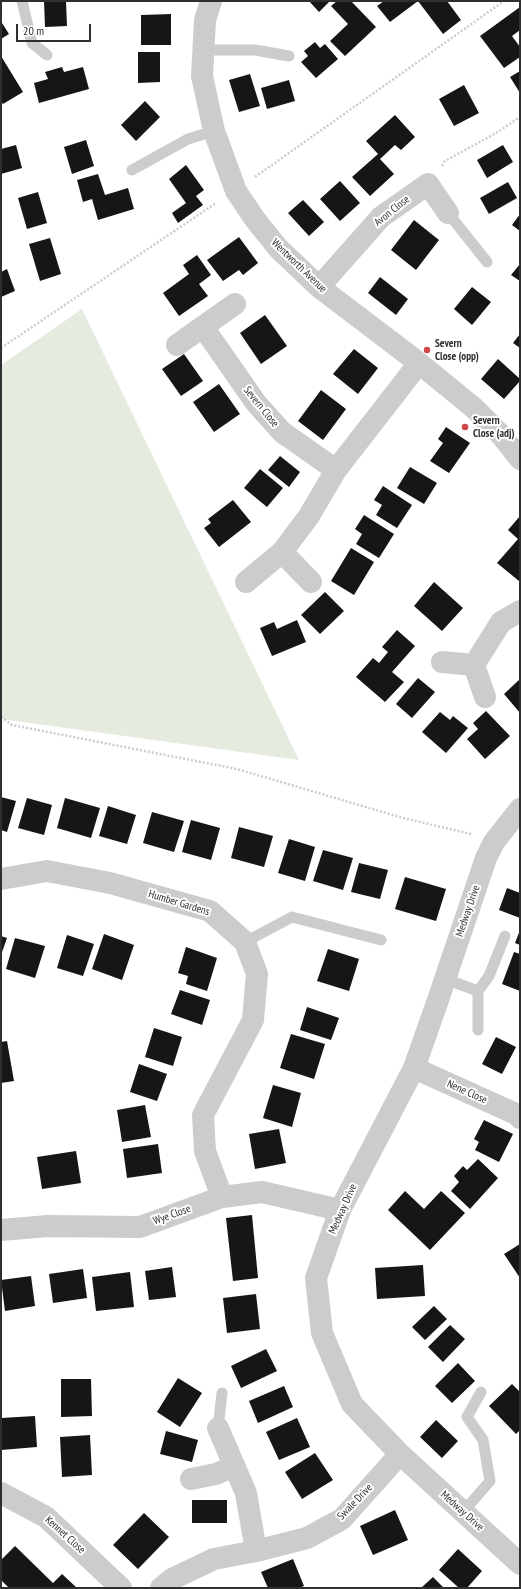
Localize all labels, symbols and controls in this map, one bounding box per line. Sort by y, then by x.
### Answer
scale bar [18,16,93,42]
text: 20 m [23,23,44,38]
street label: Avon Close [372,193,412,229]
street label: Wentworth Avenue [269,236,329,296]
place label: Severn Close (opp) [435,337,479,363]
marker: Severn Close (opp) [422,345,432,355]
street label: Severn Close [241,384,281,430]
place label: Severn Close (adj) [473,414,514,440]
marker: Severn Close (adj) [460,422,470,432]
street label: Medway Drive [453,883,483,939]
street label: Humber Gardens [147,887,211,919]
street label: Nene Close [445,1077,489,1107]
street label: Medway Drive [326,1182,360,1236]
street label: Wye Close [151,1202,193,1228]
street label: Swale Drive [335,1481,375,1523]
street label: Medway Drive [438,1488,486,1534]
street label: Kennet Close [42,1513,88,1557]

